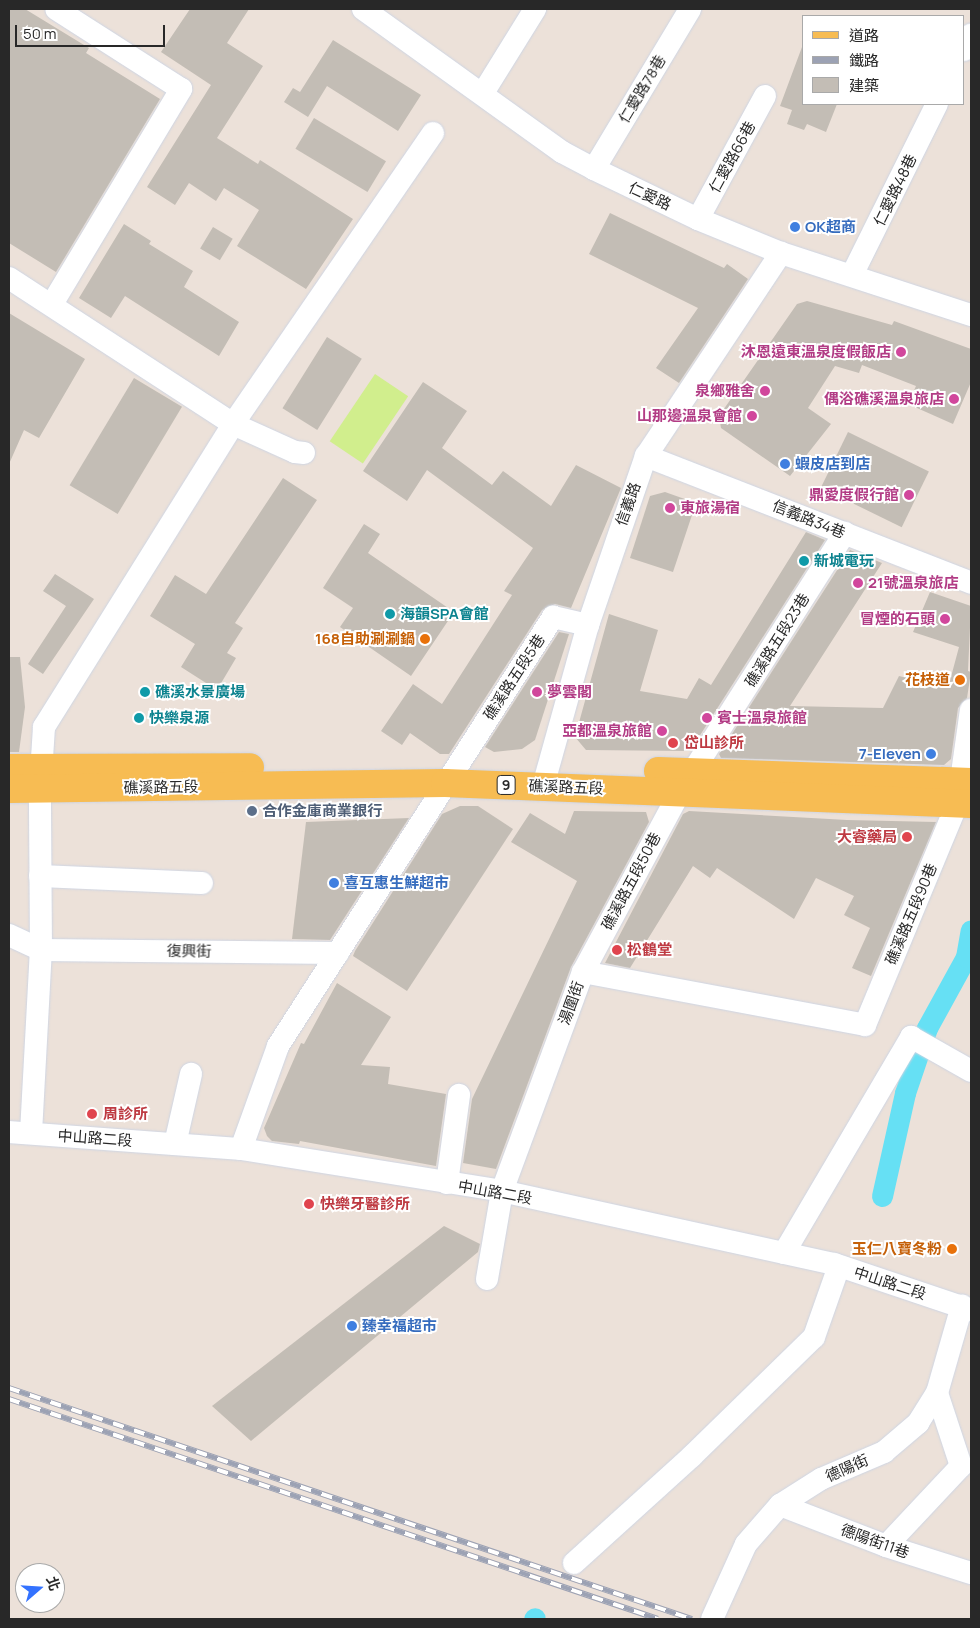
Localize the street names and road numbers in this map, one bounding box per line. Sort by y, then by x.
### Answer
street label: 仁愛路78巷 [615,52,669,126]
street label: 仁愛路66巷 [705,118,759,196]
street label: 仁愛路48巷 [870,151,920,229]
street label: 仁愛路 [626,178,674,214]
street label: 信義路 [612,480,644,528]
street label: 信義路34巷 [770,496,848,542]
street label: 礁溪路五段23巷 [741,590,813,690]
street label: 礁溪路五段5巷 [480,631,548,723]
road number: 9 [496,774,516,796]
street label: 礁溪路五段 [123,777,199,797]
street label: 礁溪路五段 [528,777,604,797]
street label: 礁溪路五段50巷 [598,829,664,933]
street label: 礁溪路五段90巷 [882,861,940,967]
street label: 復興街 [166,942,212,960]
street label: 湯圍街 [555,979,587,1027]
street label: 中山路二段 [57,1126,133,1150]
street label: 中山路二段 [457,1177,533,1207]
street label: 中山路二段 [852,1263,928,1303]
street label: 德陽街 [823,1451,871,1485]
street label: 德陽街11巷 [838,1520,912,1562]

